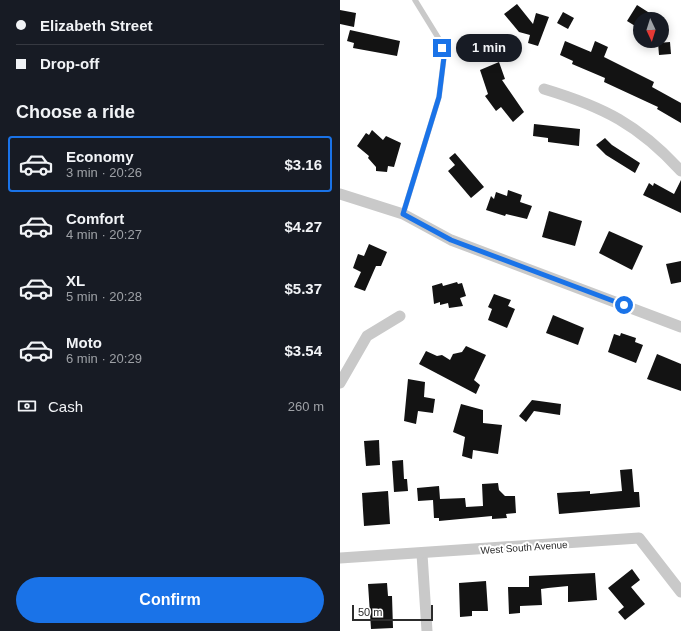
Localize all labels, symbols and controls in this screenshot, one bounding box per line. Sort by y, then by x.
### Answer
north arrow [633,12,669,48]
map controls [633,12,669,48]
text: Elizabeth Street [40,17,153,34]
callout: 1 min [456,34,522,62]
route end [433,39,451,57]
text: 1 min [472,40,506,55]
text: Drop-off [40,55,99,72]
text: Choose a ride [16,102,135,122]
icon: car [18,146,54,182]
text: Economy [66,148,134,165]
text: $3.16 [284,156,322,173]
text: 3 min · 20:26 [66,165,142,180]
icon: car [18,208,54,244]
text: Comfort [66,210,124,227]
text: $4.27 [284,218,322,235]
text: 4 min · 20:27 [66,227,142,242]
icon: car [18,270,54,306]
text: XL [66,272,85,289]
text: $5.37 [284,280,322,297]
text: 5 min · 20:28 [66,289,142,304]
route start [615,296,633,314]
icon: car [18,332,54,368]
text: Moto [66,334,102,351]
text: $3.54 [284,342,322,359]
text: 6 min · 20:29 [66,351,142,366]
icon: cash [16,395,38,417]
text: Cash [48,398,83,415]
text: 260 m [288,399,324,414]
street label: West South Avenue [480,539,568,556]
button: Confirm [16,577,324,623]
scale bar [352,603,433,622]
text: 50 m [358,606,382,618]

